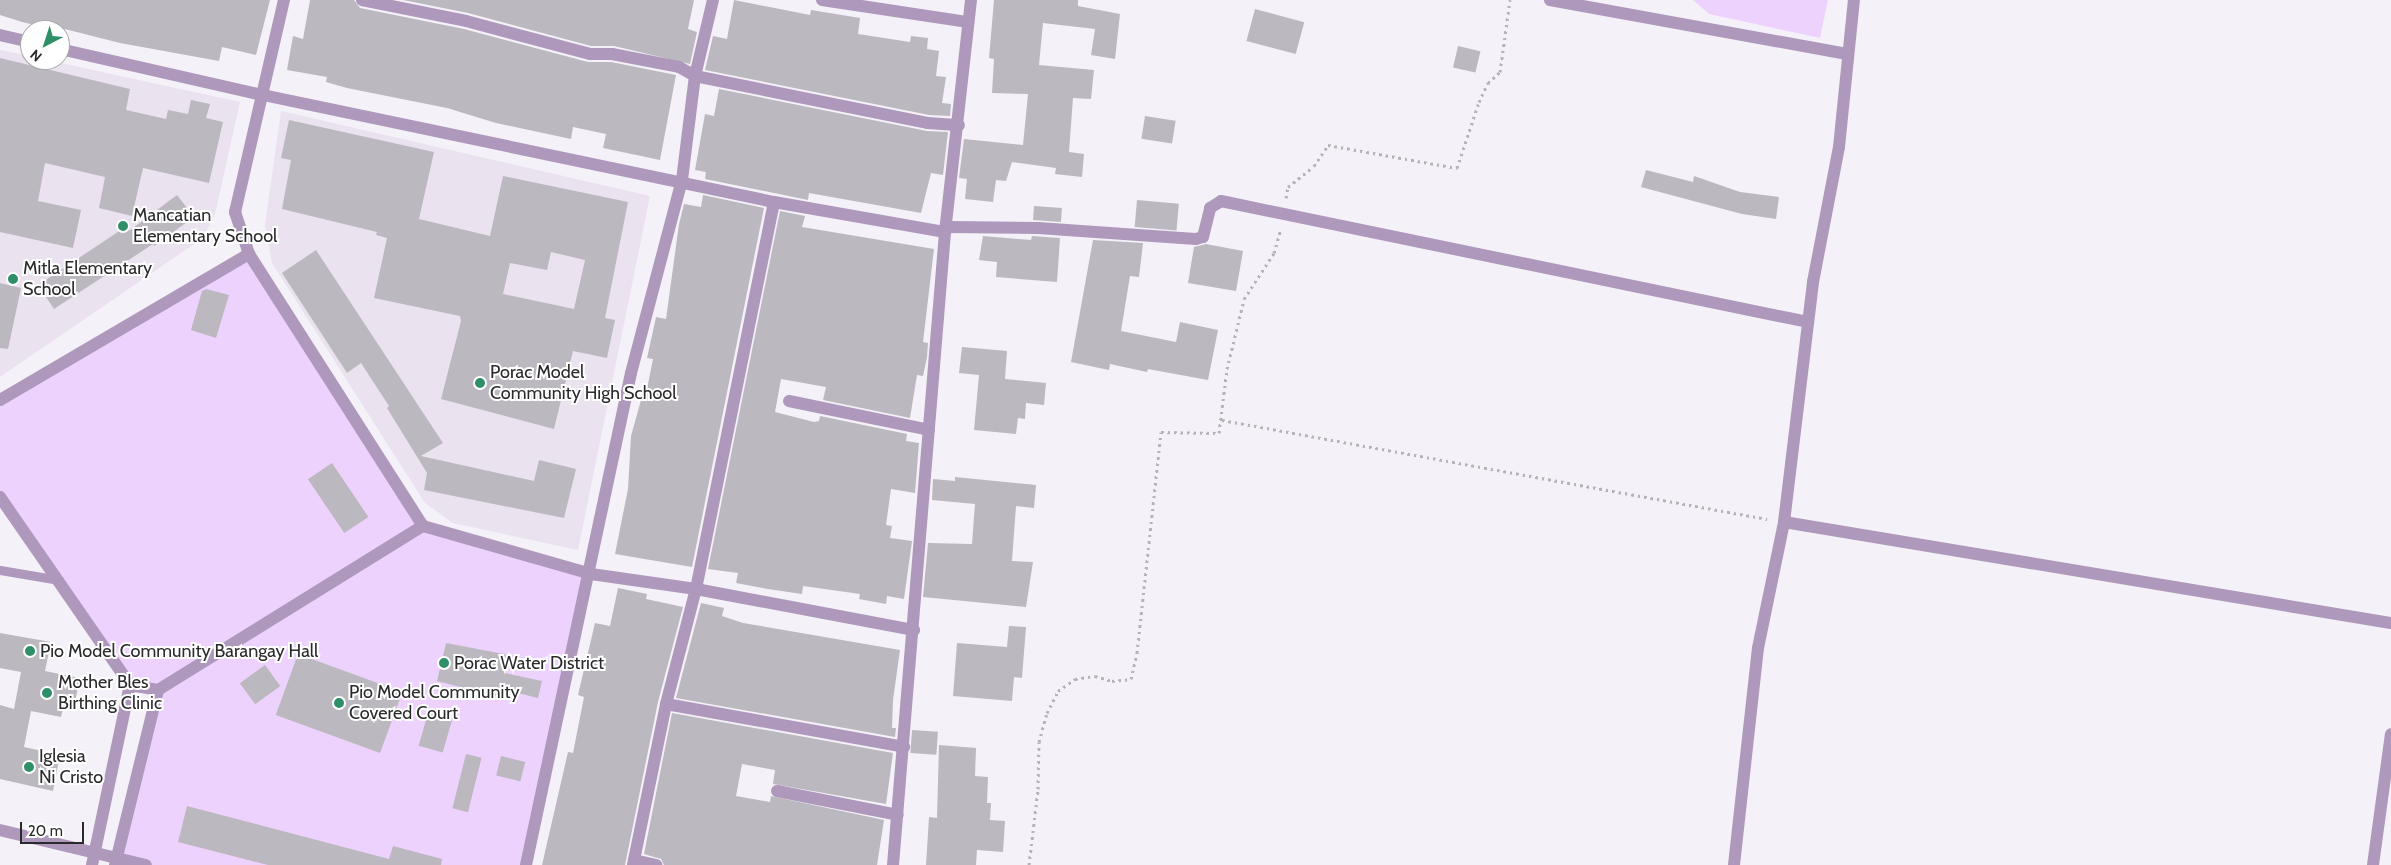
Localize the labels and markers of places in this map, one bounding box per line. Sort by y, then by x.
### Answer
place label: Mancatian Elementary School [133,205,277,248]
marker: Mancatian Elementary School [117,220,129,232]
place label: Mitla Elementary School [23,258,152,300]
marker: Mitla Elementary School [7,273,19,285]
place label: Porac Model Community High School [490,362,676,404]
marker: Porac Model Community High School [474,377,486,389]
place label: Pio Model Community Barangay Hall [40,640,318,662]
marker: Pio Model Community Barangay Hall [24,645,36,657]
place label: Porac Water District [454,652,604,674]
marker: Porac Water District [438,657,450,669]
place label: Mother Bles Birthing Clinic [58,672,162,714]
place label: Pio Model Community Covered Court [349,682,520,724]
marker: Mother Bles Birthing Clinic [40,686,54,700]
marker: Pio Model Community Covered Court [333,697,345,709]
place label: Iglesia Ni Cristo [39,746,103,789]
marker: Iglesia Ni Cristo [23,761,35,773]

